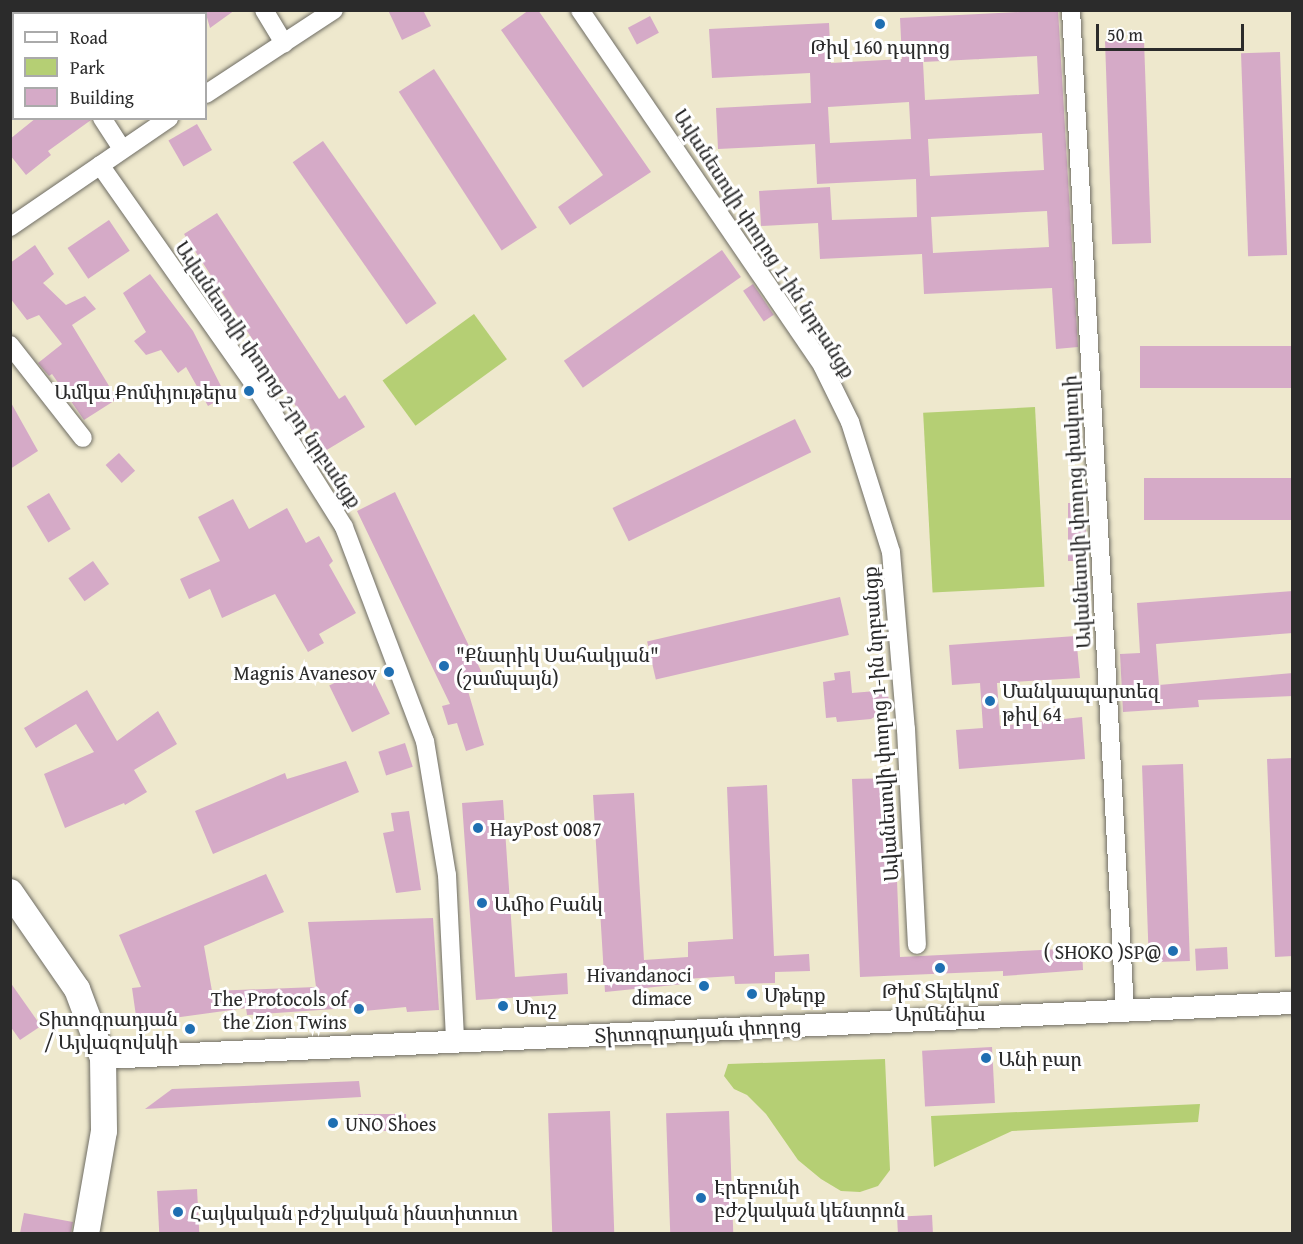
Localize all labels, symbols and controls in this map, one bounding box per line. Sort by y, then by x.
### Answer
legend [12,12,207,120]
scale bar [1099,12,1248,50]
marker: Թիվ 160 դպրոց [873,17,887,31]
text: 50 m [1107,21,1143,48]
text: Road [70,24,108,51]
place label: Թիվ 160 դպրոց [810,34,950,58]
text: Park [70,54,105,81]
text: Building [70,84,134,111]
street label: Ավանեսովի փողոց 1-ին նրբանցք [669,104,861,382]
street label: Ավանեսովի փողոց 2-րդ նրբանցք [171,236,367,512]
street label: Ավանեսովի փողոց փակուղի [1057,375,1095,649]
place label: Ամկա Քոմփյութերս [54,379,237,403]
marker: Ամկա Քոմփյութերս [242,384,256,398]
street label: Ավանեսովի փողոց 1-ին նրբանցք [857,566,903,882]
place label: "Քնարիկ Սահակյան" (շամպայն) [456,642,659,689]
marker: "Քնարիկ Սահակյան" (շամպայն) [437,659,451,673]
place label: Magnis Avanesov [234,660,377,684]
marker: Magnis Avanesov [382,665,396,679]
place label: Մանկապարտեզ թիվ 64 [1002,678,1160,725]
marker: Մանկապարտեզ թիվ 64 [983,694,997,708]
place label: HayPost 0087 [490,816,602,840]
marker: HayPost 0087 [471,821,485,835]
place label: Ամիօ Բանկ [494,891,603,915]
marker: Ամիօ Բանկ [475,896,489,910]
place label: ( SHOKO )SP@ [1044,939,1161,963]
marker: ( SHOKO )SP@ [1166,944,1180,958]
marker: Թիմ Տելեկոմ Արմենիա [933,961,947,975]
place label: Hivandanoci dimace [587,963,692,1010]
place label: Թիմ Տելեկոմ Արմենիա [881,978,999,1025]
marker: Hivandanoci dimace [697,979,711,993]
place label: Մթերք [764,982,826,1006]
place label: The Protocols of the Zion Twins [211,986,347,1033]
marker: Մթերք [745,987,759,1001]
place label: Մուշ [515,994,557,1018]
marker: Մուշ [496,999,510,1013]
marker: The Protocols of the Zion Twins [352,1002,366,1016]
place label: Տիտոգրադյան / Այվազովսկի [39,1006,178,1053]
street label: Տիտոգրադյան փողոց [594,1013,802,1047]
marker: Տիտոգրադյան / Այվազովսկի [183,1022,197,1036]
place label: Անի բար [998,1046,1082,1070]
marker: Անի բար [979,1051,993,1065]
place label: UNO Shoes [345,1111,436,1135]
marker: UNO Shoes [326,1116,340,1130]
place label: Էրեբունի բժշկական կենտրոն [714,1174,905,1221]
marker: Էրեբունի բժշկական կենտրոն [692,1189,710,1207]
place label: Հայկական բժշկական ինստիտուտ [190,1200,518,1224]
marker: Հայկական բժշկական ինստիտուտ [171,1205,185,1219]

